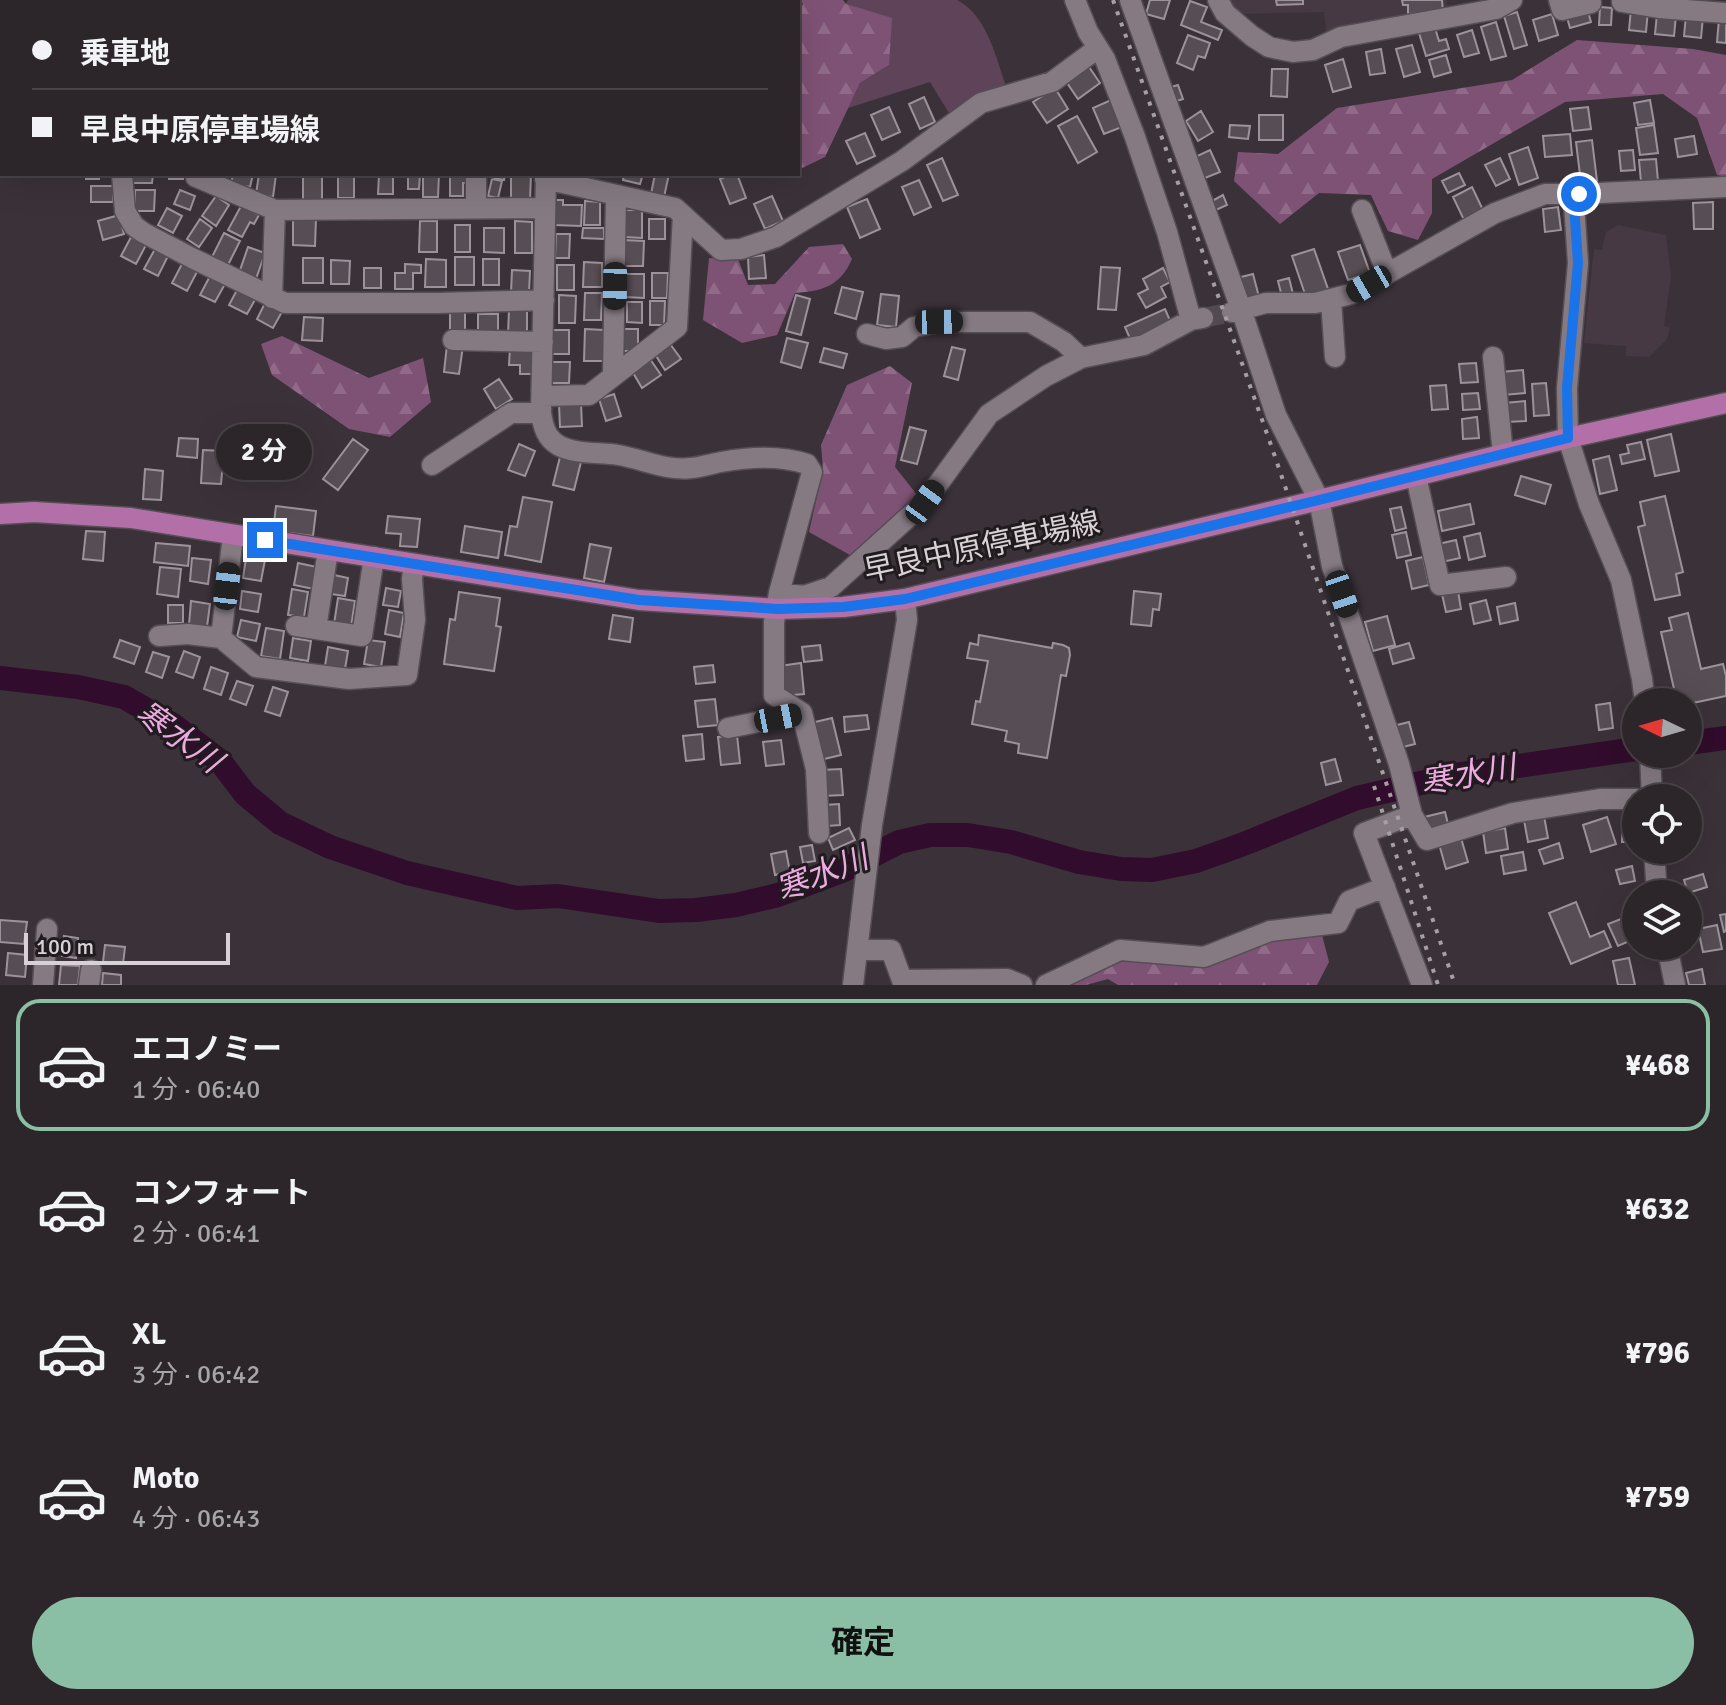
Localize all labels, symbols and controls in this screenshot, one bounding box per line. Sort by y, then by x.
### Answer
text: 乗車地 [80,35,170,72]
text: 早良中原停車場線 [80,112,320,149]
route start [1561,176,1597,212]
car [603,262,627,310]
car [1342,262,1396,306]
car [915,310,963,334]
callout: 2 分 [217,424,313,480]
text: 2 分 [241,436,287,468]
car [901,476,949,528]
street label: 早良中原停車場線 [861,504,1103,590]
route end [247,522,283,558]
car [212,561,242,611]
car [1323,567,1361,621]
north arrow [1622,688,1702,768]
map controls [1622,688,1702,960]
water label: 寒水川 [129,693,232,783]
car [752,702,804,734]
water label: 寒水川 [1417,747,1522,803]
button: locate [1622,784,1702,864]
water label: 寒水川 [770,837,877,910]
button: layers [1622,880,1702,960]
scale bar [24,929,230,965]
text: 100 m [36,933,94,960]
icon: car [36,1029,108,1101]
text: エコノミー [132,1031,282,1068]
text: ¥468 [1625,1047,1690,1084]
text: 1 分 · 06:40 [132,1074,260,1106]
icon: car [36,1173,108,1245]
text: コンフォート [132,1175,311,1212]
text: ¥632 [1625,1191,1690,1228]
text: 2 分 · 06:41 [132,1218,260,1250]
text: XL [132,1316,166,1353]
icon: car [36,1317,108,1389]
text: ¥796 [1625,1335,1690,1372]
text: 3 分 · 06:42 [132,1359,260,1391]
text: Moto [132,1460,199,1497]
icon: car [36,1461,108,1533]
text: ¥759 [1625,1479,1690,1516]
text: 4 分 · 06:43 [132,1503,260,1535]
button: 確定 [32,1597,1694,1689]

